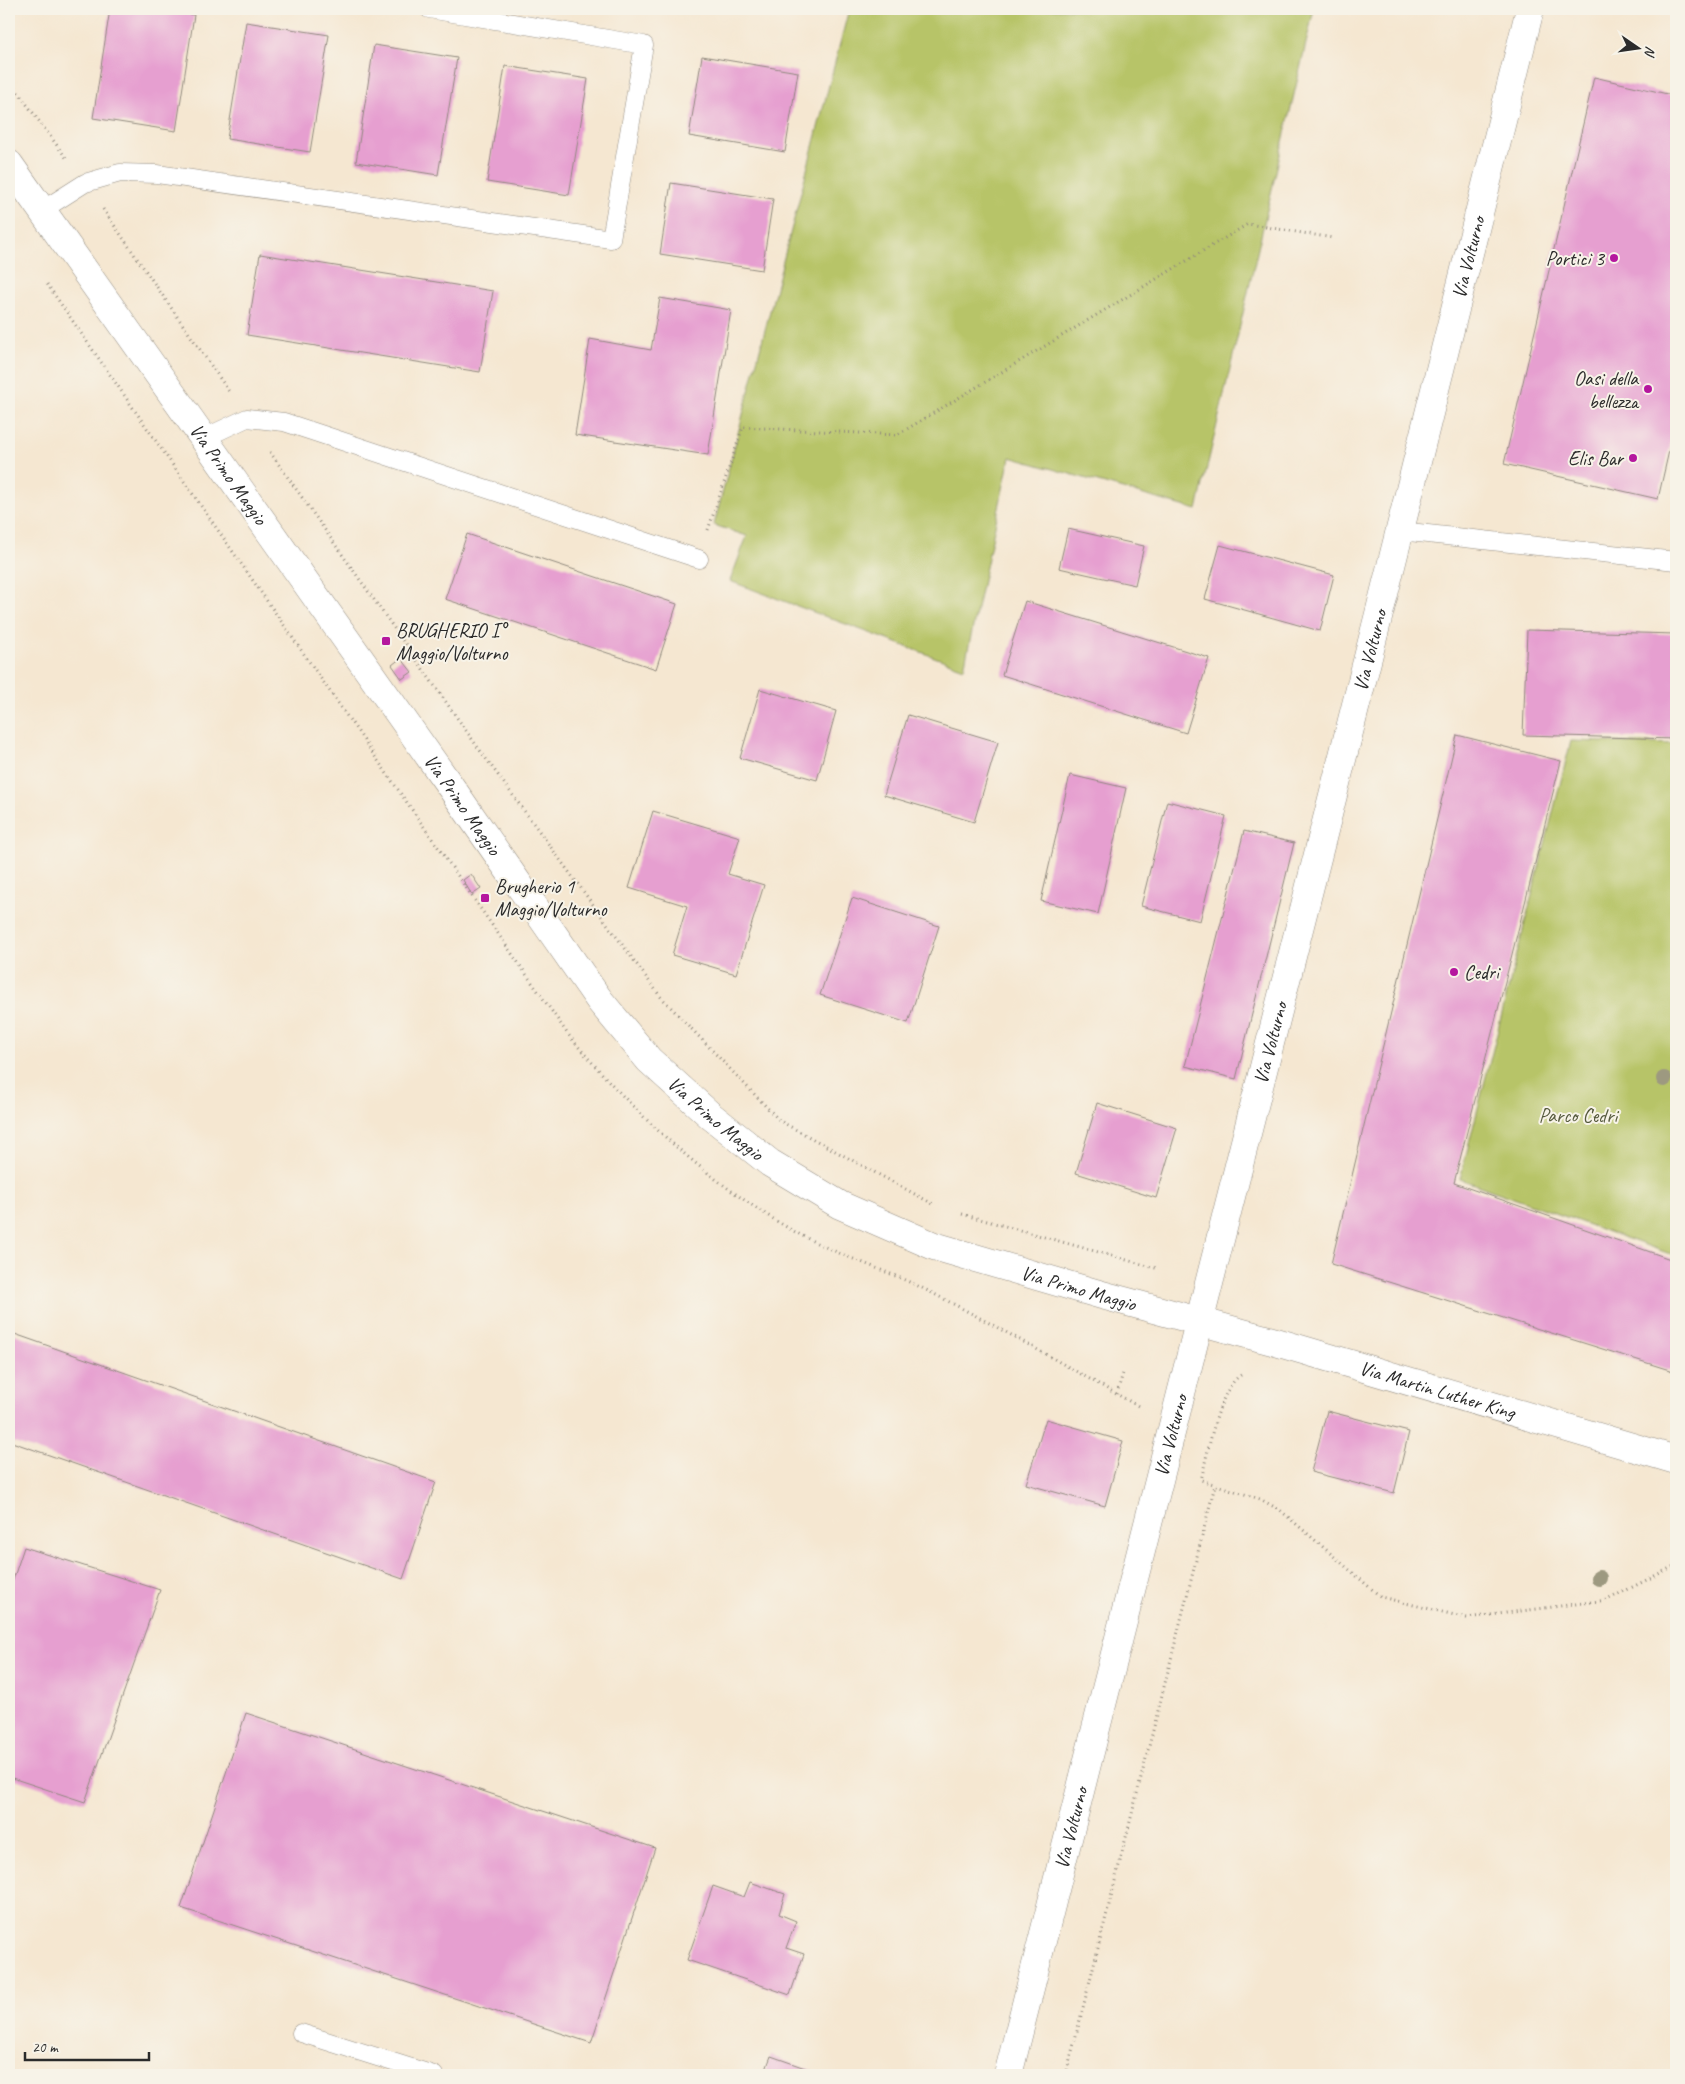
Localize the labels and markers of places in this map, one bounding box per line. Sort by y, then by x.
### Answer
place label: Portici 3 [1546,246,1606,271]
marker: Portici 3 [1608,252,1620,264]
place label: Oasi della bellezza [1574,366,1640,414]
marker: Oasi della bellezza [1642,383,1654,395]
place label: Elis Bar [1568,446,1625,471]
marker: Elis Bar [1627,452,1639,464]
place label: BRUGHERIO I° Maggio/Volturno [396,618,509,666]
marker: BRUGHERIO I° Maggio/Volturno [380,635,392,647]
place label: Brugherio 1 Maggio/Volturno [495,874,608,922]
marker: Brugherio 1 Maggio/Volturno [479,892,491,904]
place label: Cedri [1464,960,1501,985]
marker: Cedri [1448,966,1460,978]

